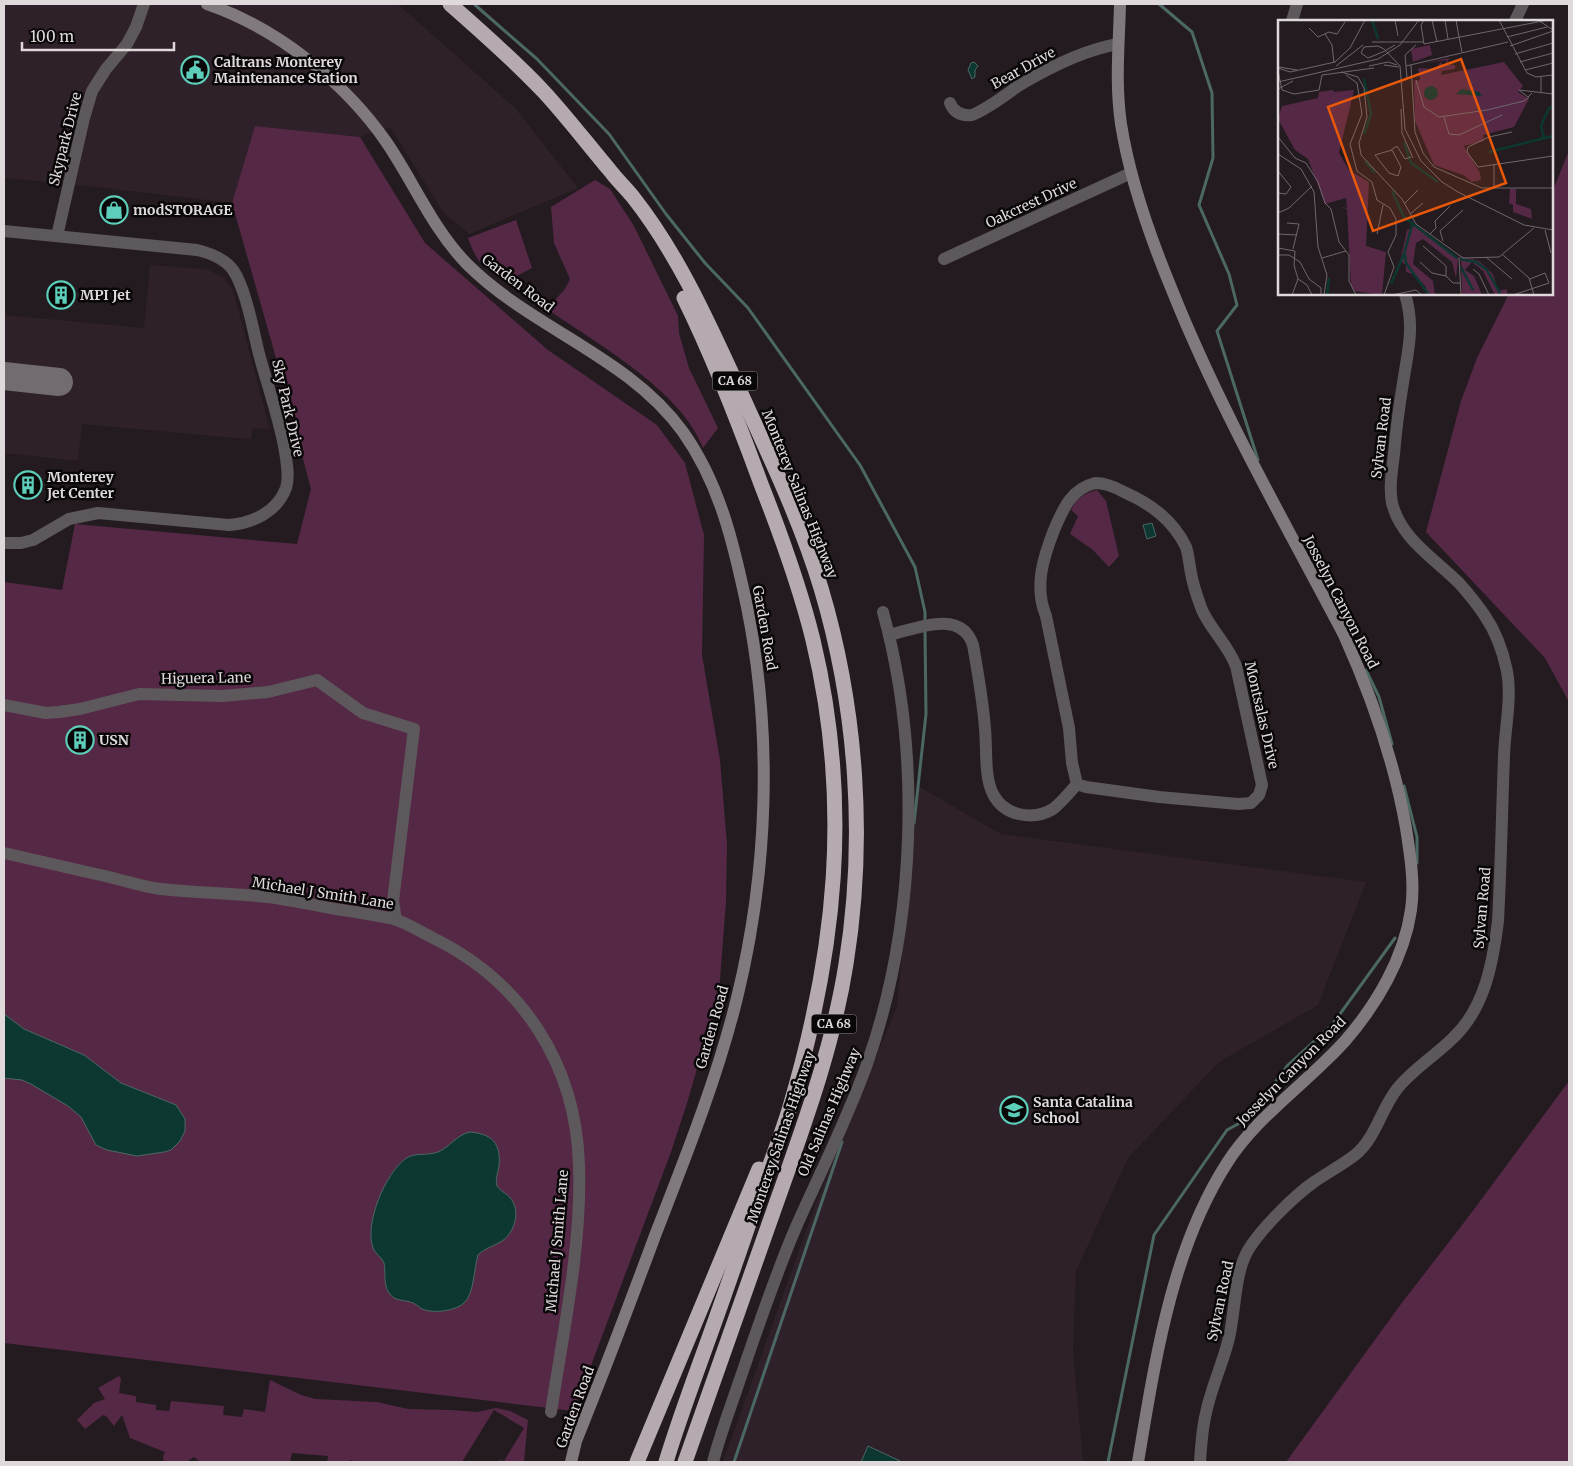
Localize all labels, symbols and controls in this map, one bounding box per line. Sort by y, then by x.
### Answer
scale bar [22,20,175,52]
inset map [1278,20,1553,295]
text: 100 m [30,27,74,46]
street label: Bear Drive [988,43,1058,93]
place label: Caltrans Monterey Maintenance Station [214,53,358,87]
public building icon: Caltrans Monterey Maintenance Station [180,55,210,85]
street label: Skypark Drive [45,90,85,188]
street label: Oakcrest Drive [983,174,1079,232]
shop icon: modSTORAGE [99,195,129,225]
place label: modSTORAGE [133,201,232,219]
street label: Garden Road [478,250,558,316]
building icon: MPI Jet [46,280,76,310]
place label: MPI Jet [80,286,131,304]
street label: Sky Park Drive [268,358,308,458]
road number: CA 68 [712,372,758,391]
street label: Sylvan Road [1367,396,1395,480]
street label: Monterey Salinas Highway [758,407,842,582]
place label: Monterey Jet Center [46,468,115,502]
building icon: Monterey Jet Center [13,470,43,500]
street label: Josselyn Canyon Road [1299,531,1383,672]
street label: Garden Road [749,584,781,672]
street label: Montsalas Drive [1241,660,1283,770]
street label: Higuera Lane [161,668,251,688]
building icon: USN [65,725,95,755]
place label: USN [99,731,129,749]
street label: Sylvan Road [1469,866,1495,950]
street label: Michael J Smith Lane [251,873,395,913]
street label: Garden Road [692,983,733,1071]
street label: Josselyn Canyon Road [1232,1012,1350,1130]
road number: CA 68 [812,1014,856,1034]
street label: Old Salinas Highway [794,1044,865,1179]
street label: Monterey Salinas Highway [743,1048,819,1225]
place label: Santa Catalina School [1033,1093,1133,1127]
school or university icon: Santa Catalina School [999,1095,1029,1125]
street label: Michael J Smith Lane [542,1169,572,1313]
street label: Sylvan Road [1203,1259,1237,1343]
street label: Garden Road [552,1363,598,1450]

